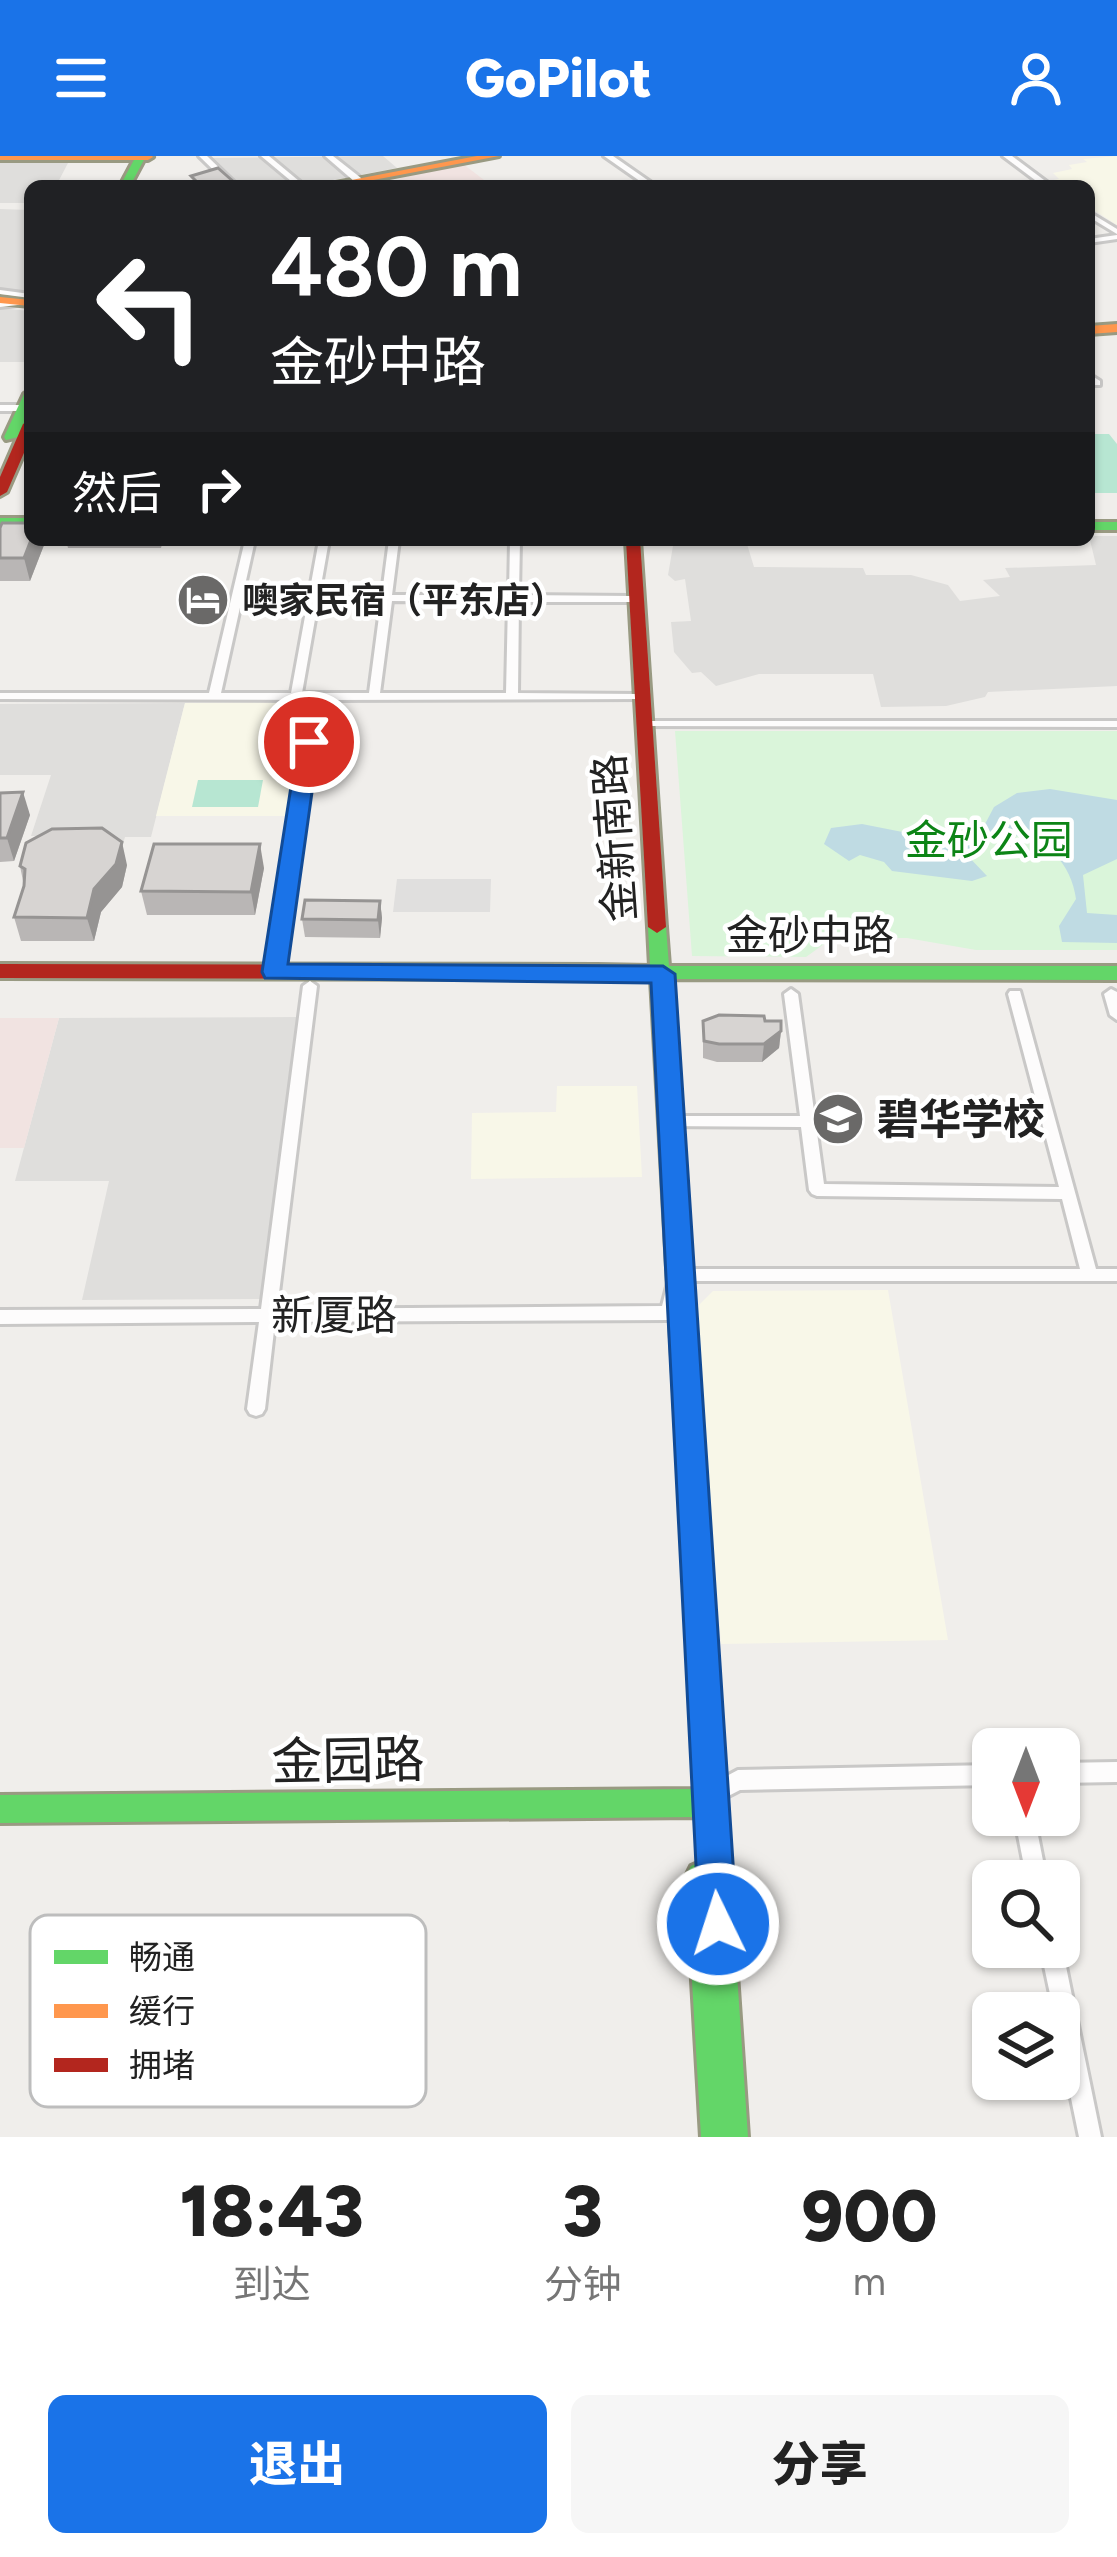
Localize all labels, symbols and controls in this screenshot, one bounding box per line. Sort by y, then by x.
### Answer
icon: menu [48,45,114,111]
icon: person [1003,45,1069,111]
text: GoPilot [465,46,652,111]
text: 480 m [270,216,522,317]
icon: left [72,228,228,384]
text: 金砂中路 [270,330,486,395]
icon: right [186,456,252,522]
text: 然后 [72,466,162,520]
hotel icon: 噢家民宿（平东店） [175,572,231,628]
place label: 噢家民宿（平东店） [242,579,566,622]
pin [258,691,360,793]
icon: arrive [276,709,342,775]
street label: 金新南路 [584,752,646,924]
park label: 金砂公园 [905,815,1073,866]
street label: 金砂中路 [726,910,894,961]
school or university icon: 碧华学校 [810,1091,866,1147]
place label: 碧华学校 [877,1094,1045,1145]
street label: 新厦路 [271,1290,397,1341]
north arrow [972,1728,1080,1836]
map controls [972,1728,1080,2100]
street label: 金园路 [271,1729,425,1793]
button: search [972,1860,1080,1968]
position arrow [655,1861,781,1987]
legend [30,1915,426,2107]
text: 畅通 [129,1938,195,1977]
text: 缓行 [129,1992,195,2031]
button: layers [972,1992,1080,2100]
text: 拥堵 [129,2046,195,2085]
text: 18:43 [180,2168,364,2254]
text: 3 [562,2168,603,2254]
text: 900 [801,2173,937,2259]
text: m [853,2258,886,2305]
text: 到达 [233,2261,311,2308]
text: 分钟 [544,2261,622,2308]
button: 退出 [48,2395,547,2533]
button: 分享 [571,2395,1069,2533]

